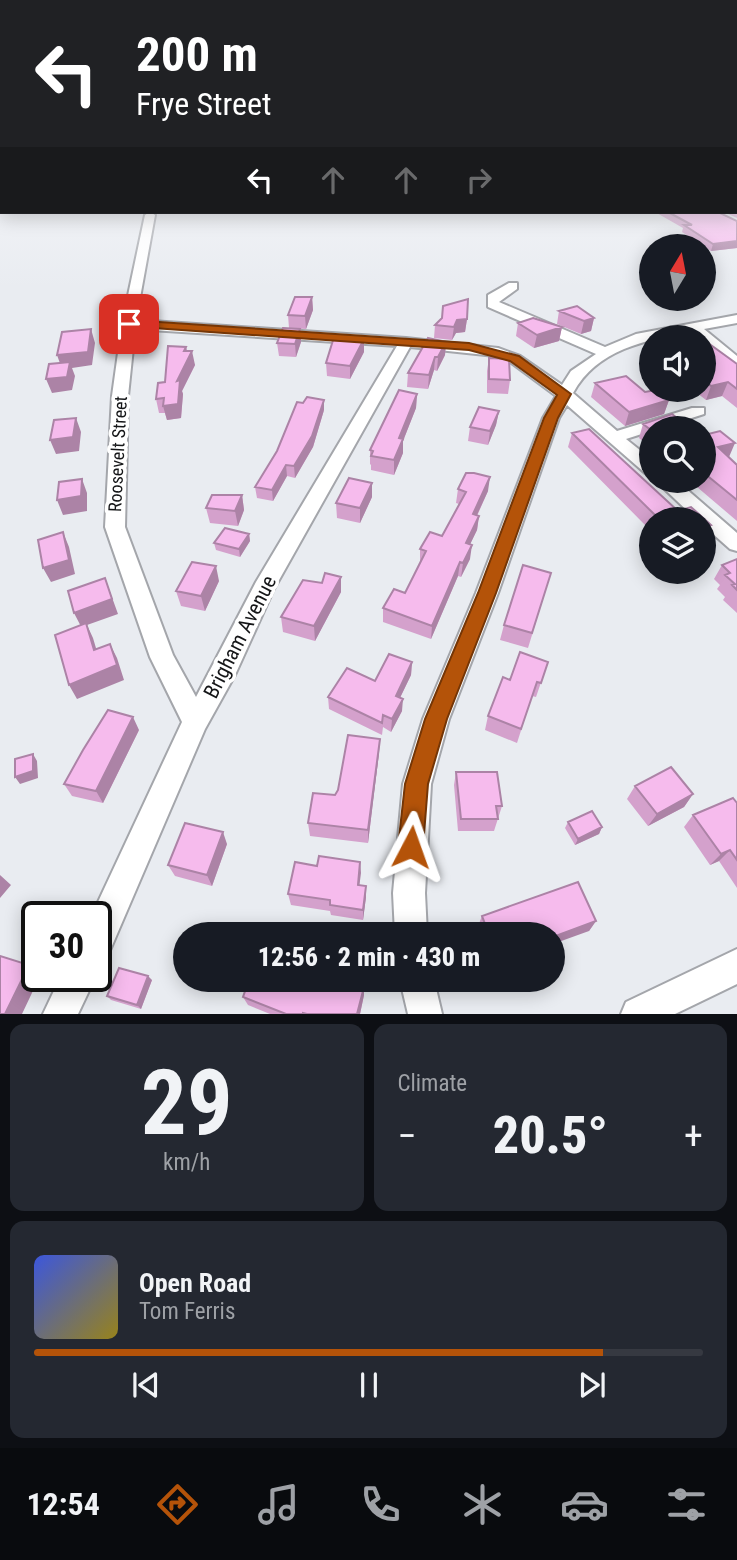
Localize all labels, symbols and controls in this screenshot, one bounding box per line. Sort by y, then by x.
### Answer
text: 200 m [136,26,258,83]
icon: left [21,28,112,119]
text: Frye Street [136,85,271,123]
icon: left [241,161,279,199]
icon: ahead [314,161,352,199]
icon: ahead [387,161,425,199]
icon: right [460,161,498,199]
north arrow [639,234,716,312]
map controls [639,234,716,584]
pin [99,294,159,354]
icon: arrive [110,305,148,343]
button: sound [639,325,716,402]
street label: Roosevelt Street [104,396,131,512]
button: search [639,416,716,493]
button: layers [639,507,716,584]
street label: Brigham Avenue [199,572,281,702]
position arrow [374,810,448,884]
speed limit sign: 30 [21,901,112,992]
text: 12:56 · 2 min · 430 m [258,942,480,972]
text: 29 [141,1050,233,1156]
text: Climate [398,1070,467,1097]
text: 20.5° [493,1105,608,1166]
text: − [398,1114,417,1158]
text: + [684,1114,703,1158]
text: km/h [163,1149,210,1176]
text: Open Road [139,1268,251,1298]
text: Tom Ferris [139,1298,235,1325]
icon: previous [127,1366,165,1404]
icon: pause [350,1366,388,1404]
icon: next [573,1366,611,1404]
icon: directions [153,1480,202,1529]
icon: music [254,1480,303,1529]
icon: phone [356,1480,405,1529]
icon: climate [458,1480,507,1529]
icon: car [560,1480,609,1529]
icon: filters [662,1480,711,1529]
text: 12:54 [26,1485,100,1523]

